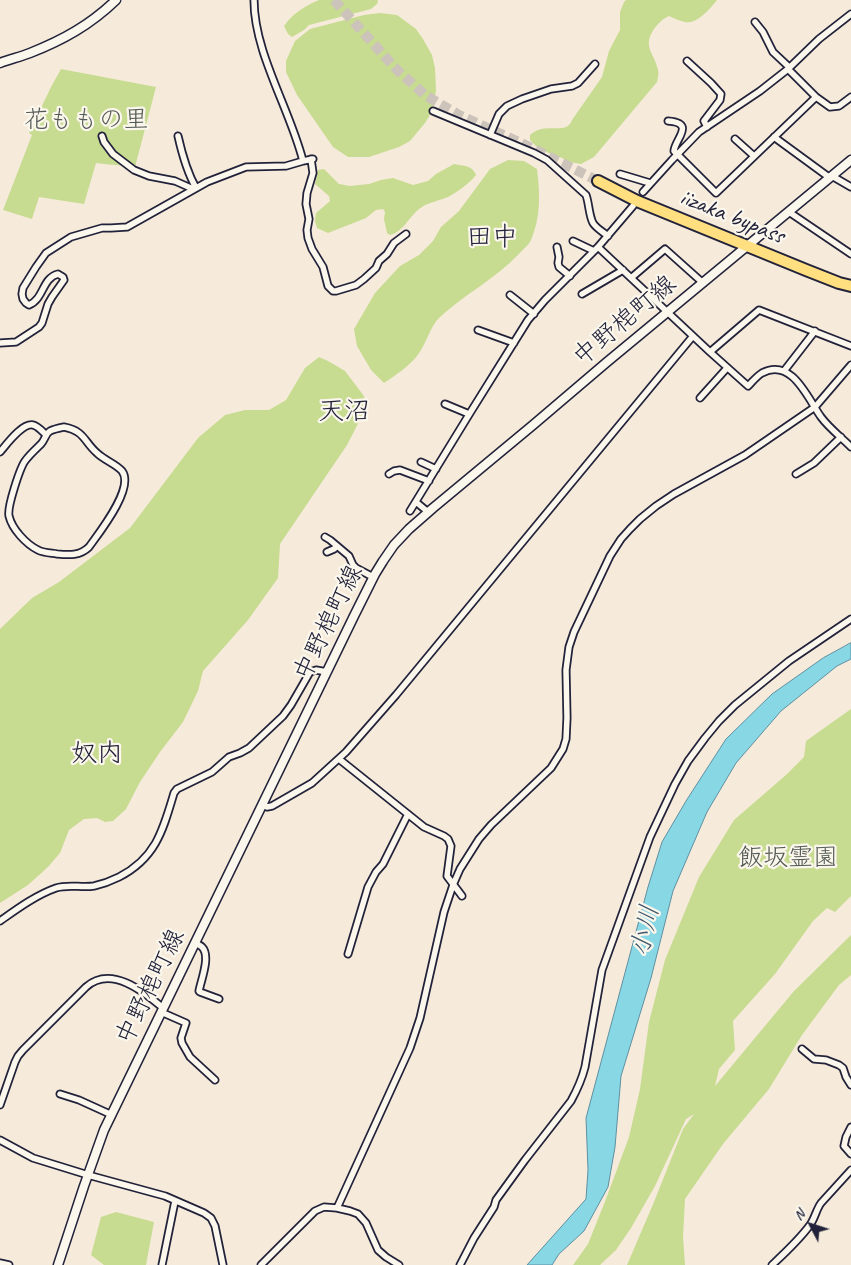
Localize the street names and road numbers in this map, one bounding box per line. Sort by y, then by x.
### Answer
street label: iizaka bypass [675,182,789,252]
street label: 中野梍町線 [567,269,683,373]
street label: 中野梍町線 [288,560,370,686]
street label: 中野梍町線 [110,924,192,1050]

